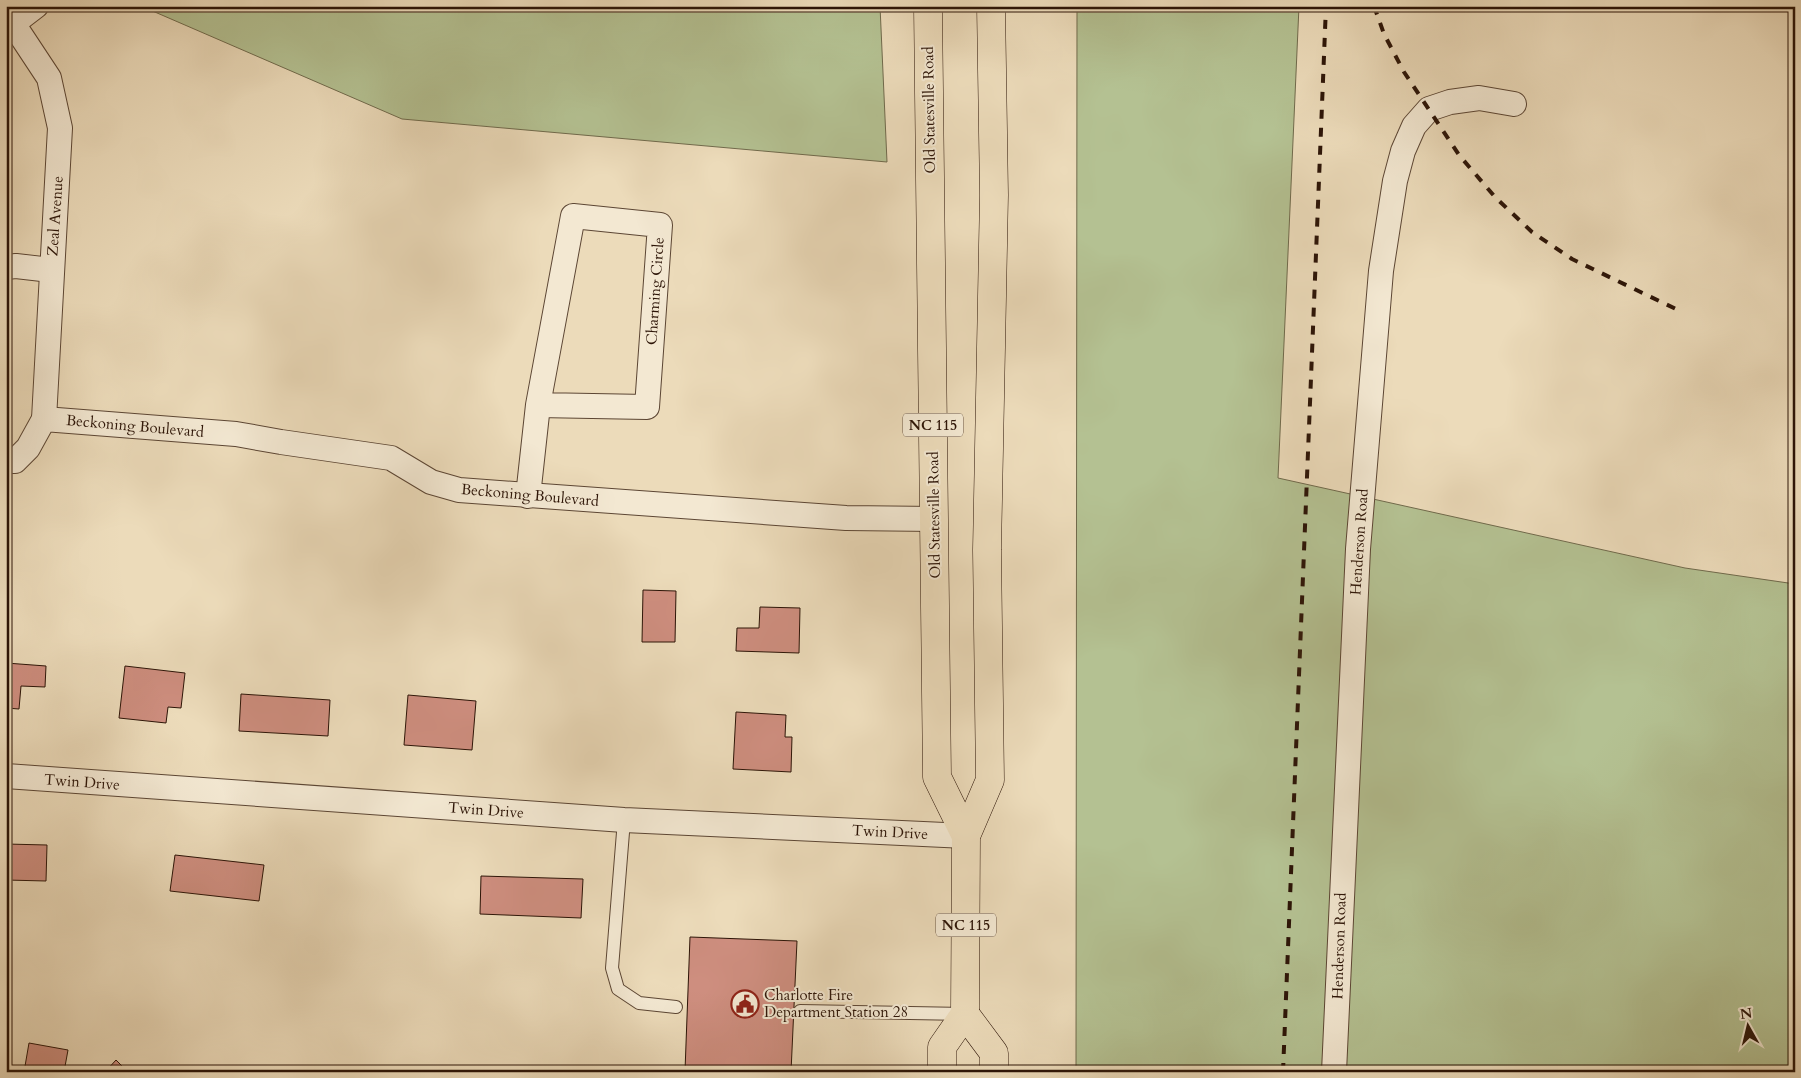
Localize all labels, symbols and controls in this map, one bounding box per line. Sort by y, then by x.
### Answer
street label: Old Statesville Road [918,46,940,174]
street label: Zeal Avenue [42,175,68,257]
street label: Charming Circle [641,236,669,346]
street label: Beckoning Boulevard [65,410,205,442]
road number: NC 115 [903,414,963,436]
street label: Old Statesville Road [923,451,945,579]
street label: Beckoning Boulevard [460,479,600,511]
street label: Henderson Road [1345,488,1373,596]
street label: Twin Drive [43,769,121,795]
street label: Twin Drive [447,797,525,823]
street label: Twin Drive [851,820,929,844]
street label: Henderson Road [1327,892,1351,1000]
road number: NC 115 [936,914,996,936]
place label: Charlotte Fire Department Station 28 [764,985,908,1022]
public building icon: Charlotte Fire Department Station 28 [730,989,760,1019]
north arrow [1724,1000,1774,1050]
text: N [1739,1003,1754,1024]

